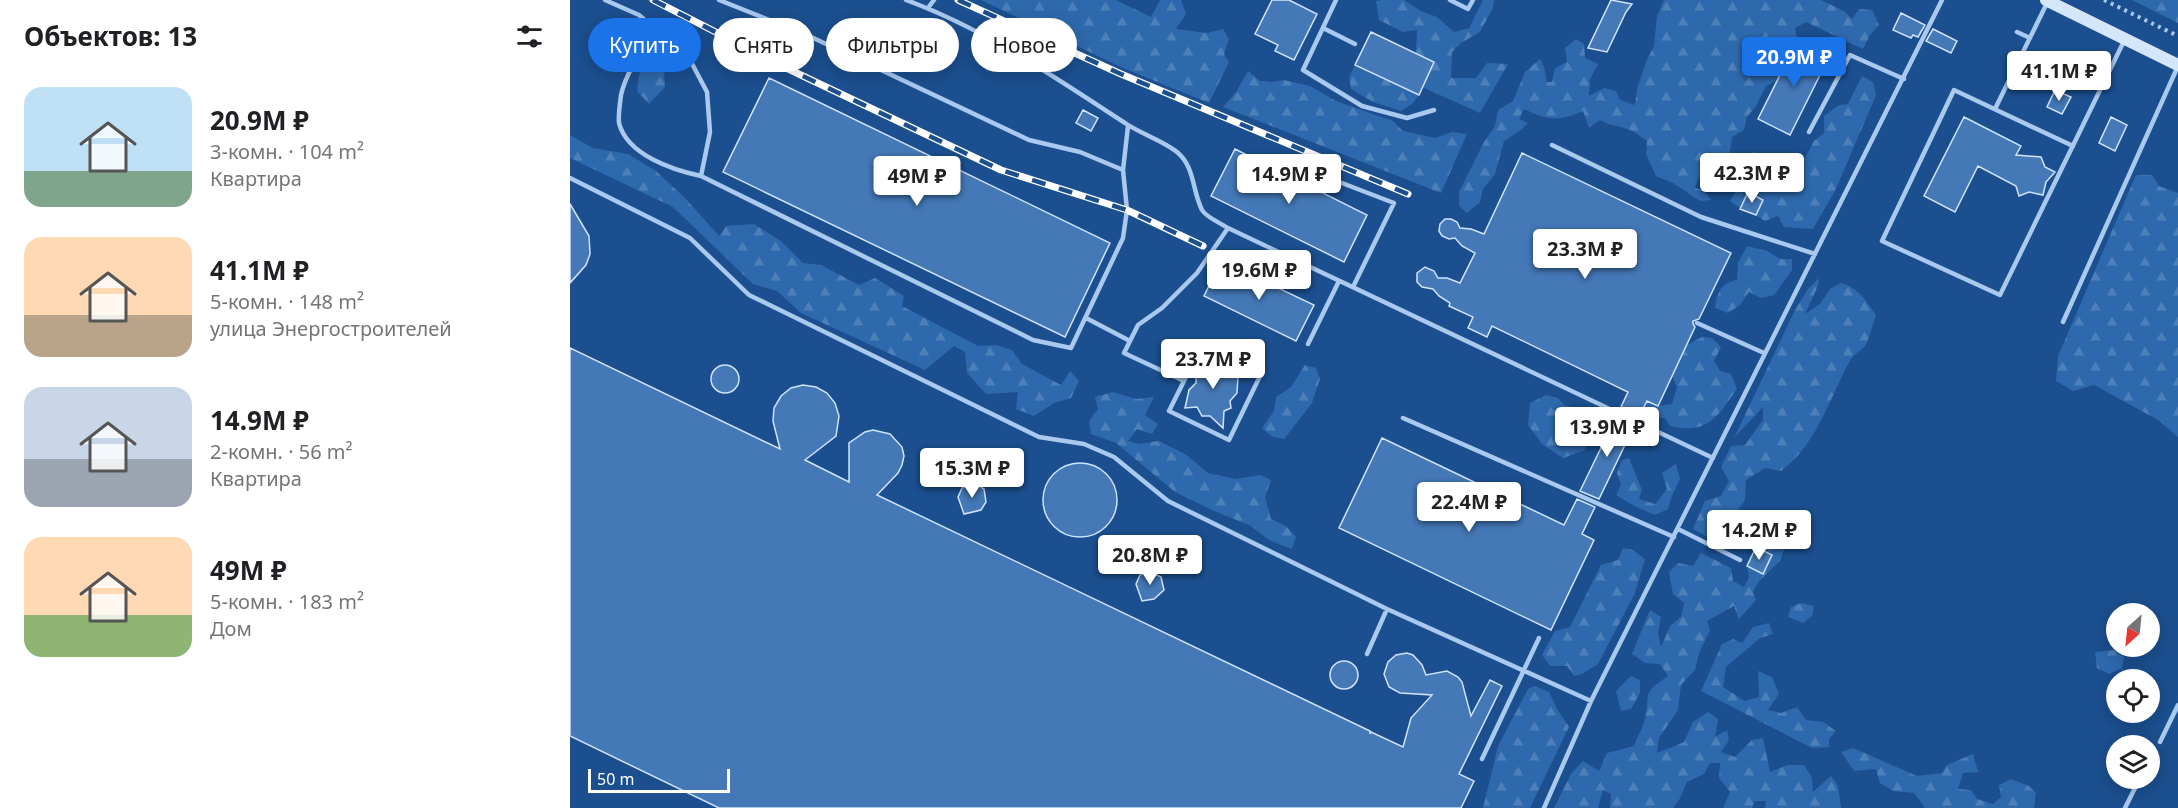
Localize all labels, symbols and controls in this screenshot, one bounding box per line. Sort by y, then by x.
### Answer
text: Объектов: 13 [24,18,197,54]
chip: Купить [588,18,701,72]
chip: Снять [713,18,814,72]
chip: Фильтры [826,18,959,72]
chip: Новое [971,18,1077,72]
icon: filters [513,20,546,53]
pin: 20.9M ₽ [1739,37,1849,88]
text: 20.9M ₽ [1756,43,1832,70]
pin: 41.1M ₽ [2004,51,2114,102]
text: 41.1M ₽ [2021,57,2097,84]
text: 20.9M ₽ [210,102,309,138]
icon: home [72,111,144,183]
text: 3-комн. · 104 m² [210,138,364,165]
pin: 42.3M ₽ [1697,153,1807,204]
pin: 14.9M ₽ [1234,154,1344,205]
pin: 49M ₽ [875,156,959,207]
text: 42.3M ₽ [1714,159,1790,186]
text: 14.9M ₽ [1251,160,1327,187]
text: 49M ₽ [888,162,946,189]
text: Квартира [210,165,302,192]
pin: 23.3M ₽ [1530,229,1640,280]
text: 23.3M ₽ [1547,235,1623,262]
pin: 19.6M ₽ [1204,250,1314,301]
text: 41.1M ₽ [210,252,309,288]
text: 19.6M ₽ [1221,256,1297,283]
icon: home [72,261,144,333]
text: 5-комн. · 148 m² [210,288,364,315]
text: улица Энергостроителей [210,315,452,342]
pin: 23.7M ₽ [1158,339,1268,390]
text: 23.7M ₽ [1175,345,1251,372]
text: 14.9M ₽ [210,402,309,438]
pin: 13.9M ₽ [1552,407,1662,458]
icon: home [72,411,144,483]
text: 13.9M ₽ [1569,413,1645,440]
text: 2-комн. · 56 m² [210,438,353,465]
pin: 15.3M ₽ [917,448,1027,499]
text: 15.3M ₽ [934,454,1010,481]
text: Квартира [210,465,302,492]
pin: 22.4M ₽ [1414,482,1524,533]
text: 22.4M ₽ [1431,488,1507,515]
pin: 14.2M ₽ [1704,510,1814,561]
text: 14.2M ₽ [1721,516,1797,543]
pin: 20.8M ₽ [1095,535,1205,586]
text: 20.8M ₽ [1112,541,1188,568]
text: 49M ₽ [210,552,287,588]
icon: home [72,561,144,633]
text: 5-комн. · 183 m² [210,588,364,615]
north arrow [2106,603,2160,657]
map controls [2106,603,2160,789]
text: Дом [210,615,252,642]
button: locate [2106,669,2160,723]
button: layers [2106,735,2160,789]
scale bar [588,766,730,794]
text: 50 m [597,768,634,790]

